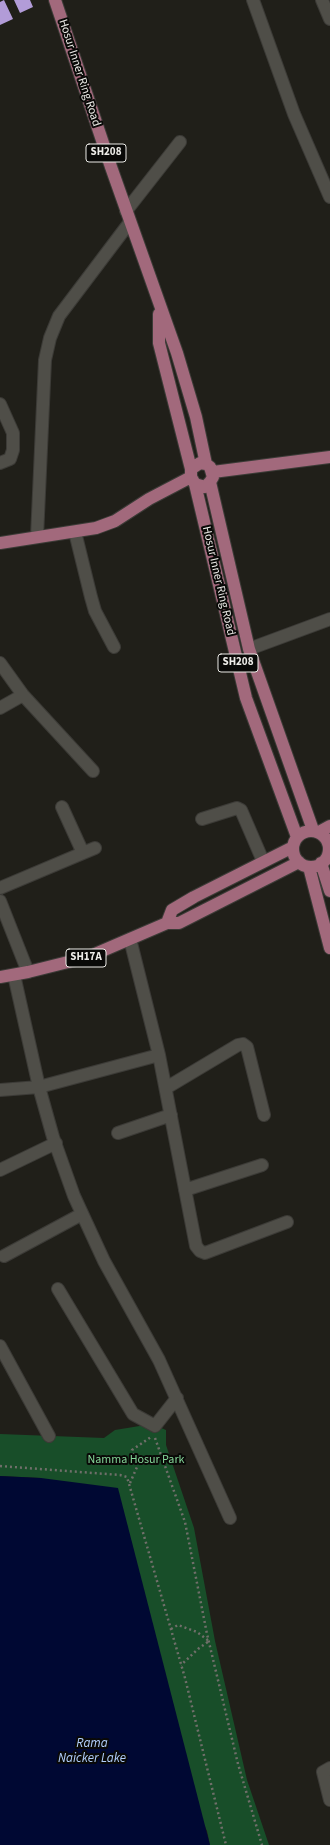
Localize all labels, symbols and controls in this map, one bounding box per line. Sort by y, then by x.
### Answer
street label: Hosur Inner Ring Road [55,18,103,128]
road number: SH208 [86,144,126,162]
street label: Hosur Inner Ring Road [198,525,238,637]
road number: SH208 [218,654,258,672]
road number: SH17A [66,949,106,967]
park label: Namma Hosur Park [87,1453,185,1467]
water label: Rama Naicker Lake [58,1736,126,1767]

